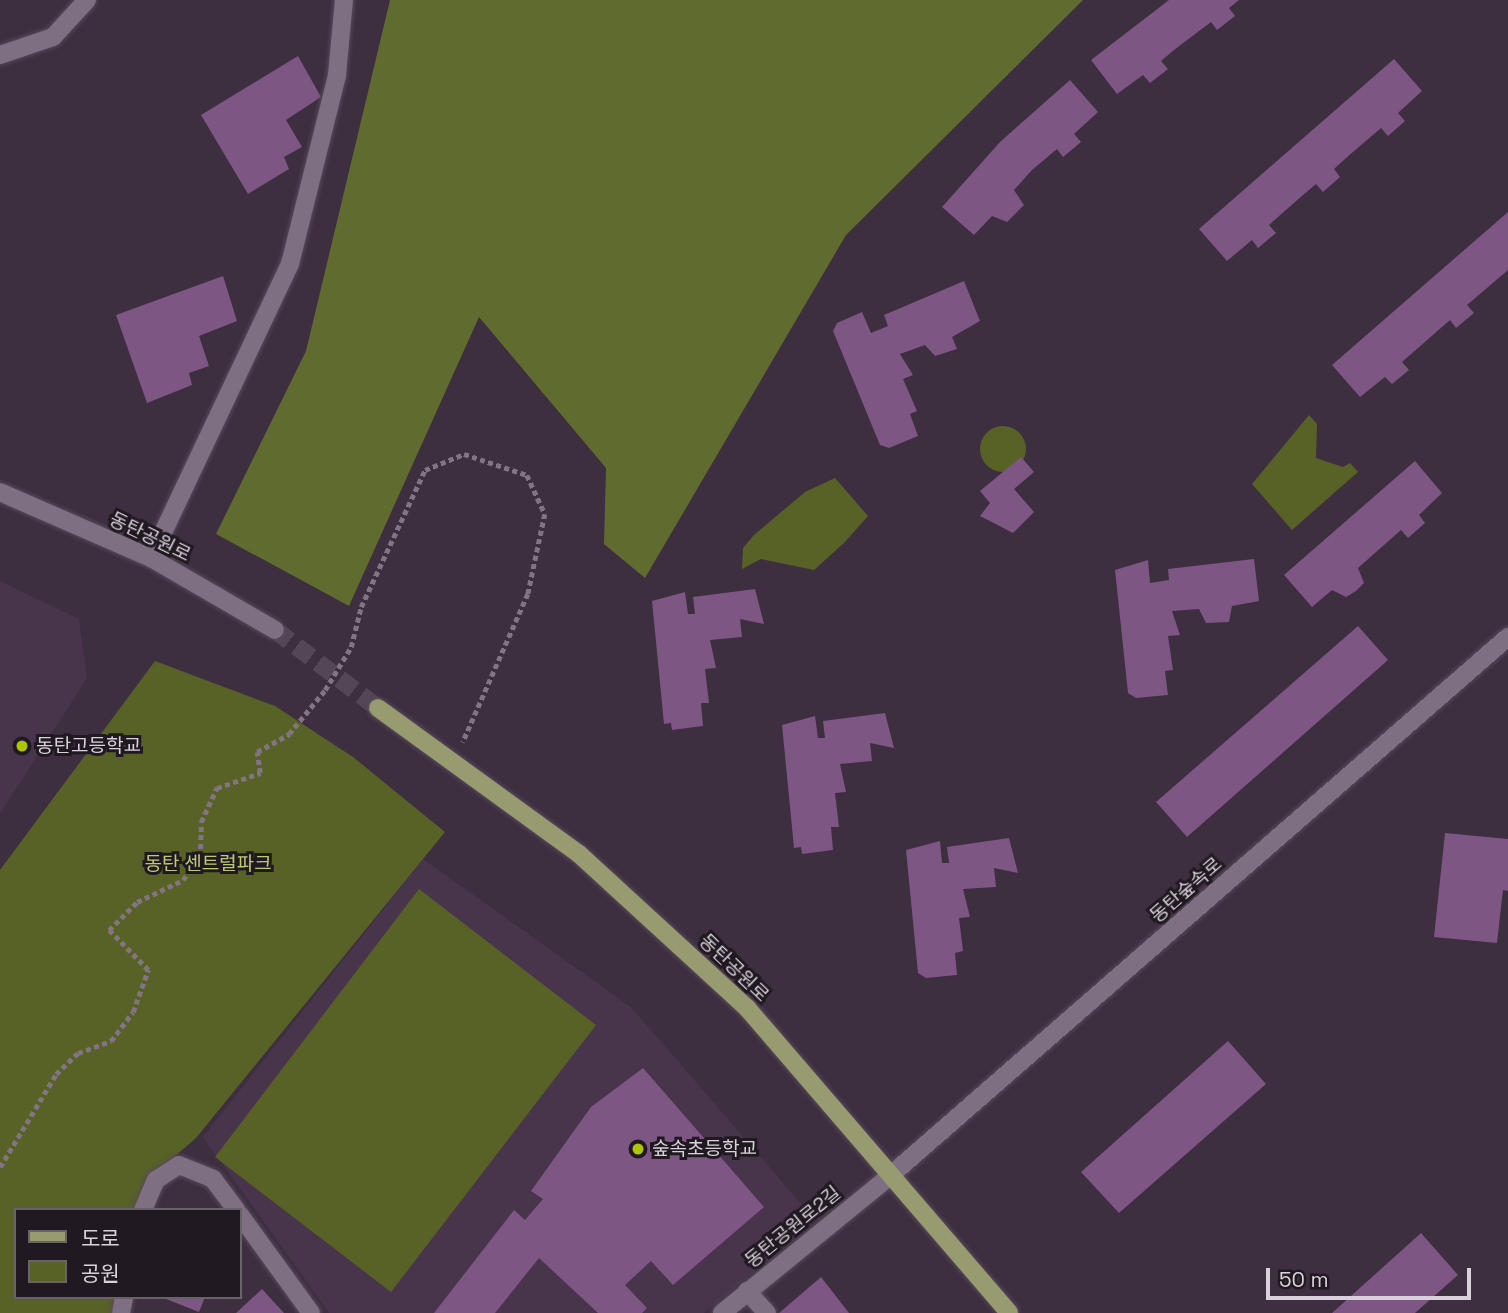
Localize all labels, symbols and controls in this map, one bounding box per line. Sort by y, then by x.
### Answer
street label: 동탄공원로 [106,508,194,566]
place label: 동탄고등학교 [36,735,141,757]
marker: 동탄고등학교 [14,738,30,754]
park label: 동탄 센트럴파크 [144,853,272,875]
street label: 동탄숲속로 [1146,853,1226,927]
street label: 동탄공원로 [695,929,773,1007]
place label: 숲속초등학교 [652,1138,757,1160]
marker: 숲속초등학교 [630,1141,646,1157]
street label: 동탄공원로2길 [741,1182,845,1272]
legend [14,1208,242,1299]
text: 도로 [81,1225,120,1252]
scale bar [1270,1254,1475,1298]
text: 공원 [81,1260,120,1287]
text: 50 m [1279,1266,1329,1293]

